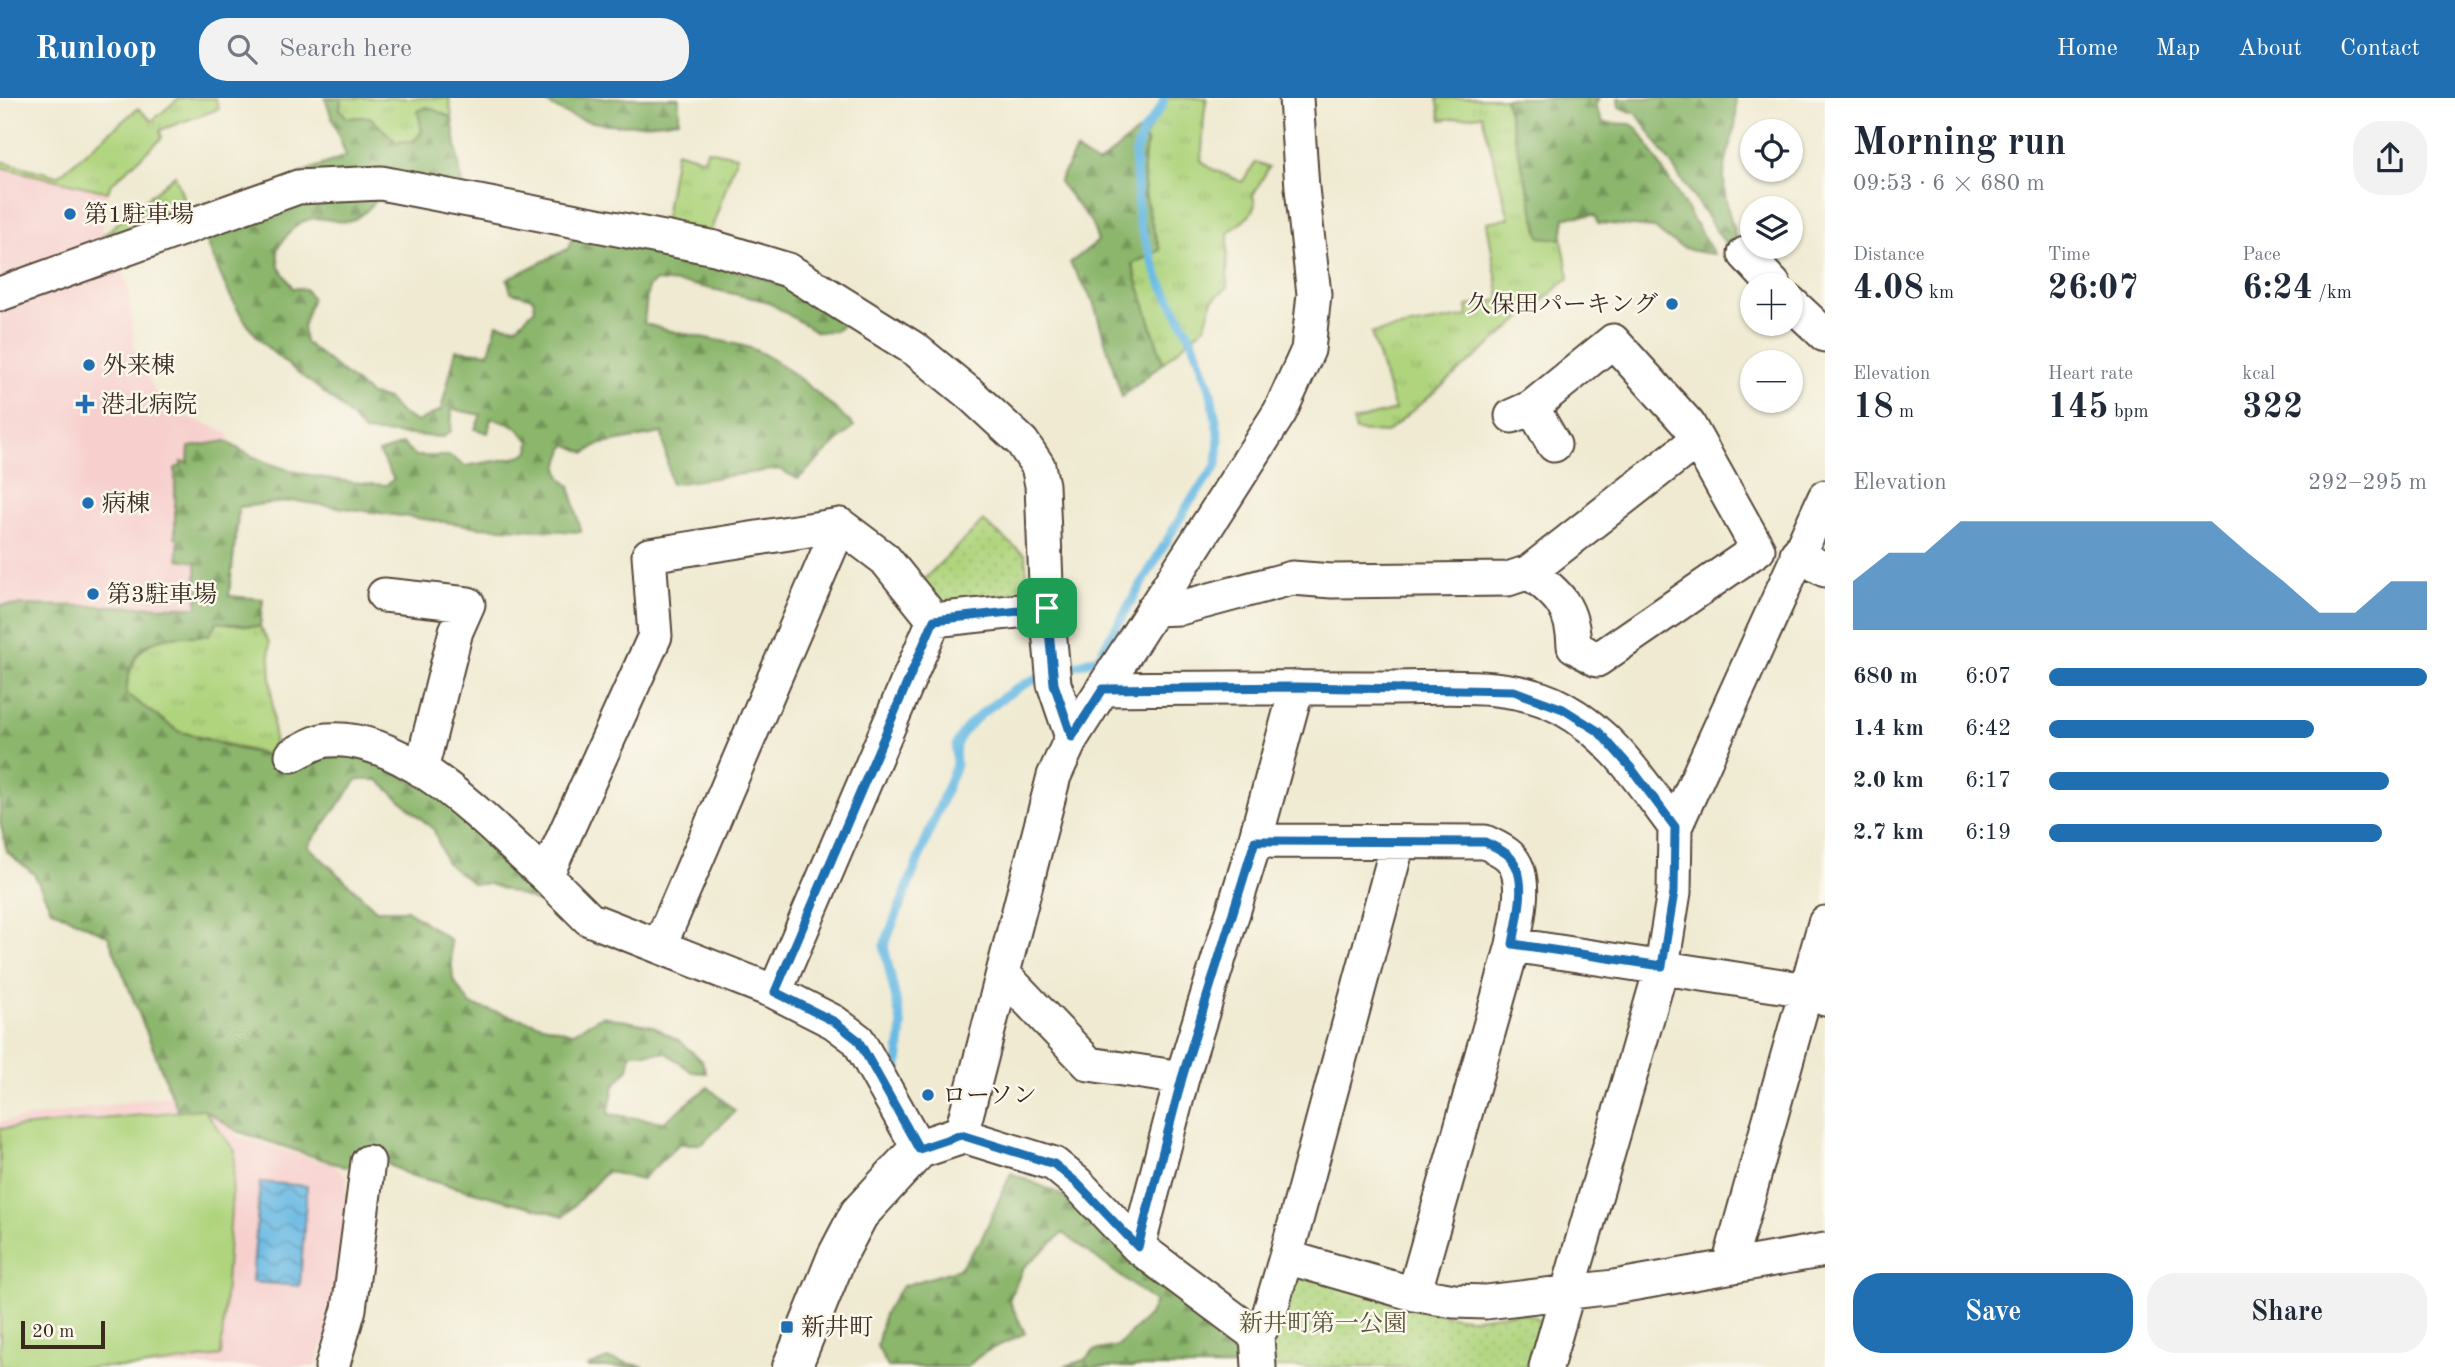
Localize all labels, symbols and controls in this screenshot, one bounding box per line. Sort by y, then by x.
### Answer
search box [199,18,689,81]
icon: search [223,30,261,68]
text: Runloop [35,33,157,66]
text: Search here [279,36,412,62]
text: Home [2057,37,2118,61]
text: Map [2156,37,2200,61]
text: About [2238,37,2302,61]
text: Contact [2340,37,2420,61]
map controls [1740,119,1803,413]
button: locate [1740,119,1803,182]
button: share [2353,121,2427,195]
text: Morning run [1853,125,2066,163]
text: 09:53 · 6 × 680 m [1853,172,2045,195]
button: layers [1740,196,1803,259]
place label: 第1駐車場 [84,201,194,228]
marker: 第1駐車場 [62,206,78,222]
text: Distance [1853,246,1925,265]
text: Time [2048,246,2090,265]
text: Pace [2242,246,2281,265]
text: 4.08 [1853,271,1924,306]
text: 26:07 [2048,271,2139,306]
text: 6:24 [2242,271,2313,306]
button: + [1740,273,1803,336]
text: km [1924,284,1954,303]
text: /km [2313,284,2352,303]
place label: 久保田パーキング [1467,291,1658,318]
marker: 久保田パーキング [1664,296,1680,312]
button: − [1740,350,1803,413]
place label: 外来棟 [103,352,175,379]
marker: 外来棟 [81,357,97,373]
text: Elevation [1853,365,1930,384]
text: Heart rate [2048,365,2133,384]
text: kcal [2242,365,2275,384]
text: 18 [1853,390,1894,425]
text: 145 [2048,390,2109,425]
text: 322 [2242,390,2303,425]
place label: 港北病院 [101,391,197,418]
marker: 港北病院 [75,394,95,414]
text: m [1894,403,1914,422]
text: bpm [2109,403,2149,422]
text: Elevation [1853,471,1947,494]
text: 292–295 m [2308,471,2427,494]
place label: 病棟 [102,490,150,517]
marker: 病棟 [80,495,96,511]
pin [1017,578,1077,638]
place label: 第3駐車場 [107,581,217,608]
marker: 第3駐車場 [85,586,101,602]
icon: arrive [1028,589,1066,627]
text: 680 m [1853,665,1918,688]
text: 6:07 [1965,665,2011,688]
text: 1.4 km [1853,717,1924,740]
text: 6:42 [1965,717,2011,740]
text: 2.0 km [1853,769,1924,792]
text: 6:17 [1965,769,2011,792]
text: 2.7 km [1853,821,1924,844]
text: 6:19 [1965,821,2011,844]
place label: ローソン [942,1085,1037,1109]
marker: ローソン [920,1087,936,1103]
button: Save [1853,1273,2133,1353]
button: Share [2147,1273,2427,1353]
park label: 新井町第一公園 [1239,1310,1407,1337]
place label: 新井町 [801,1314,873,1341]
scale bar [21,1318,105,1350]
marker: 新井町 [779,1319,795,1335]
text: 20 m [32,1323,74,1342]

